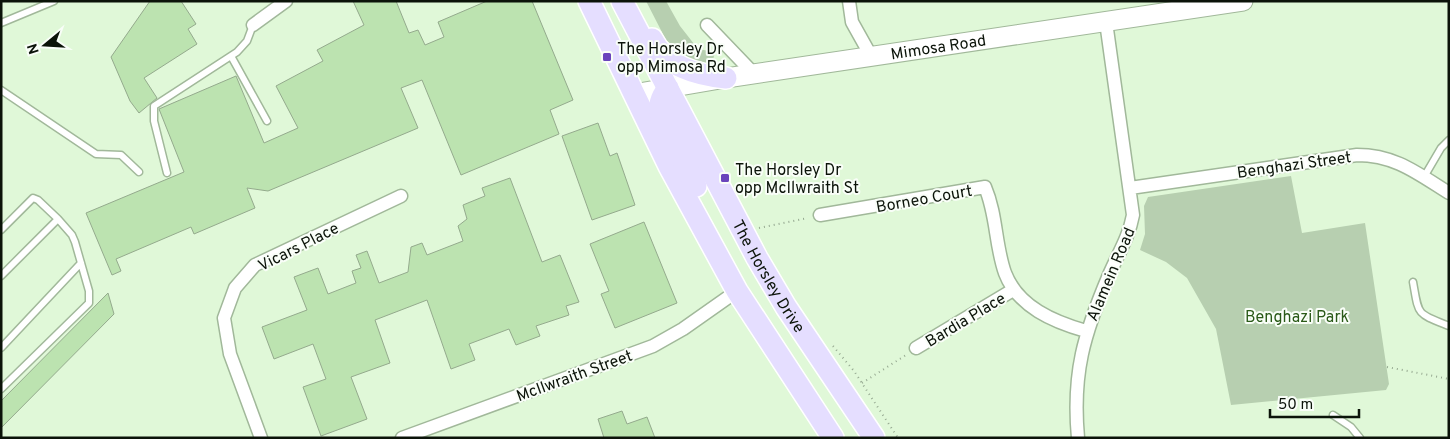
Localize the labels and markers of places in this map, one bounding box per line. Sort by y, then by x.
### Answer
place label: The Horsley Dr opp Mimosa Rd [617,40,726,78]
marker: The Horsley Dr opp Mimosa Rd [601,51,613,63]
place label: The Horsley Dr opp McIlwraith St [735,161,859,199]
marker: The Horsley Dr opp McIlwraith St [719,172,731,184]

